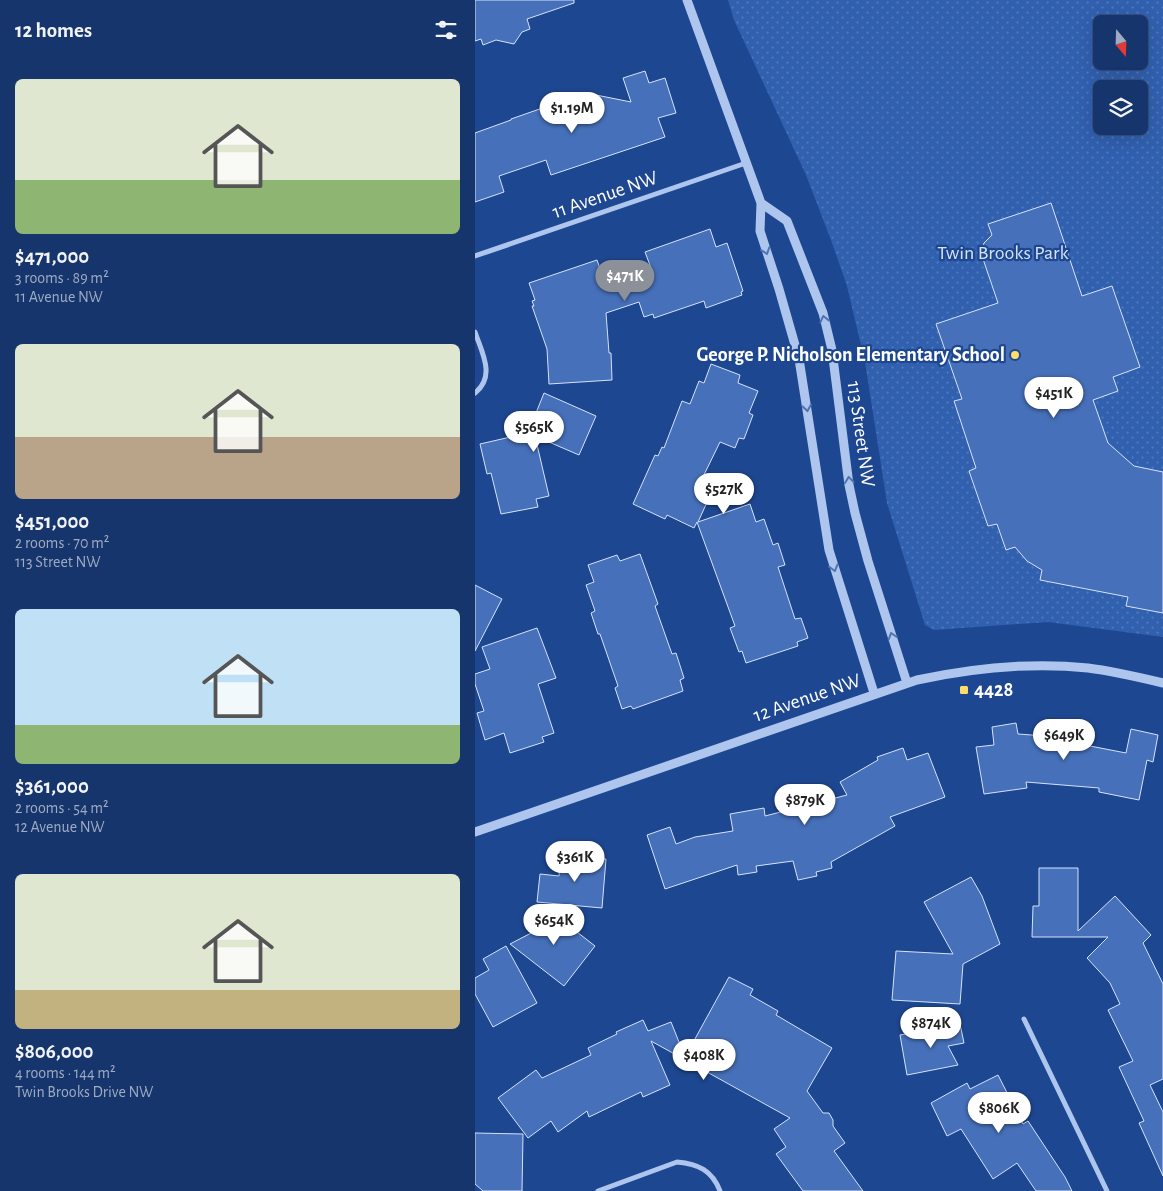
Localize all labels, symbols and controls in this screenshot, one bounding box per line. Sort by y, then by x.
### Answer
north arrow [1093,15,1147,70]
map controls [1093,15,1148,135]
icon: filters [432,16,460,44]
text: 12 homes [15,20,92,41]
button: layers [1093,80,1148,135]
pin: $1.19M [531,92,613,134]
text: $1.19M [551,100,593,116]
icon: home [193,111,283,201]
street label: 11 Avenue NW [550,168,660,222]
park label: Twin Brooks Park [937,243,1069,263]
text: $471,000 [15,246,89,267]
one-way arrow [761,246,771,255]
pin: $471K [590,260,660,302]
text: $471K [606,268,644,284]
text: 3 rooms · 89 m² [15,270,109,286]
text: 11 Avenue NW [15,289,103,305]
one-way arrow [819,315,830,324]
place label: George P. Nicholson Elementary School [697,345,1005,365]
marker: George P. Nicholson Elementary School [1009,349,1021,361]
icon: home [193,376,283,466]
pin: $451K [1019,376,1089,419]
street label: 113 Street NW [844,380,878,488]
text: $451K [1035,385,1073,401]
one-way arrow [802,403,812,412]
pin: $565K [499,410,569,453]
text: $565K [515,419,553,435]
pin: $527K [689,472,759,515]
one-way arrow [844,475,855,483]
text: $527K [705,481,743,497]
text: $451,000 [15,511,89,532]
text: 2 rooms · 70 m² [15,535,109,551]
text: 113 Street NW [15,554,101,570]
one-way arrow [828,563,839,572]
one-way arrow [887,633,897,641]
icon: home [193,641,283,731]
street label: 12 Avenue NW [751,670,863,726]
place label: 4428 [974,680,1013,700]
marker: 4428 [958,684,970,696]
pin: $649K [1029,718,1099,761]
text: $649K [1044,727,1084,743]
text: $361,000 [15,776,89,797]
pin: $879K [770,784,840,826]
text: $879K [785,792,825,808]
text: 2 rooms · 54 m² [15,800,109,816]
text: 12 Avenue NW [15,819,105,835]
pin: $361K [540,840,610,883]
text: $361K [557,849,593,865]
pin: $654K [519,904,589,946]
icon: home [193,906,283,996]
text: $654K [534,912,574,928]
pin: $874K [896,1006,966,1049]
text: $874K [911,1015,951,1031]
pin: $408K [669,1038,739,1081]
text: $806,000 [15,1041,94,1062]
text: $408K [684,1047,724,1063]
text: 4 rooms · 144 m² [15,1065,116,1081]
text: Twin Brooks Drive NW [15,1084,153,1100]
pin: $806K [964,1092,1034,1134]
text: $806K [979,1100,1019,1116]

